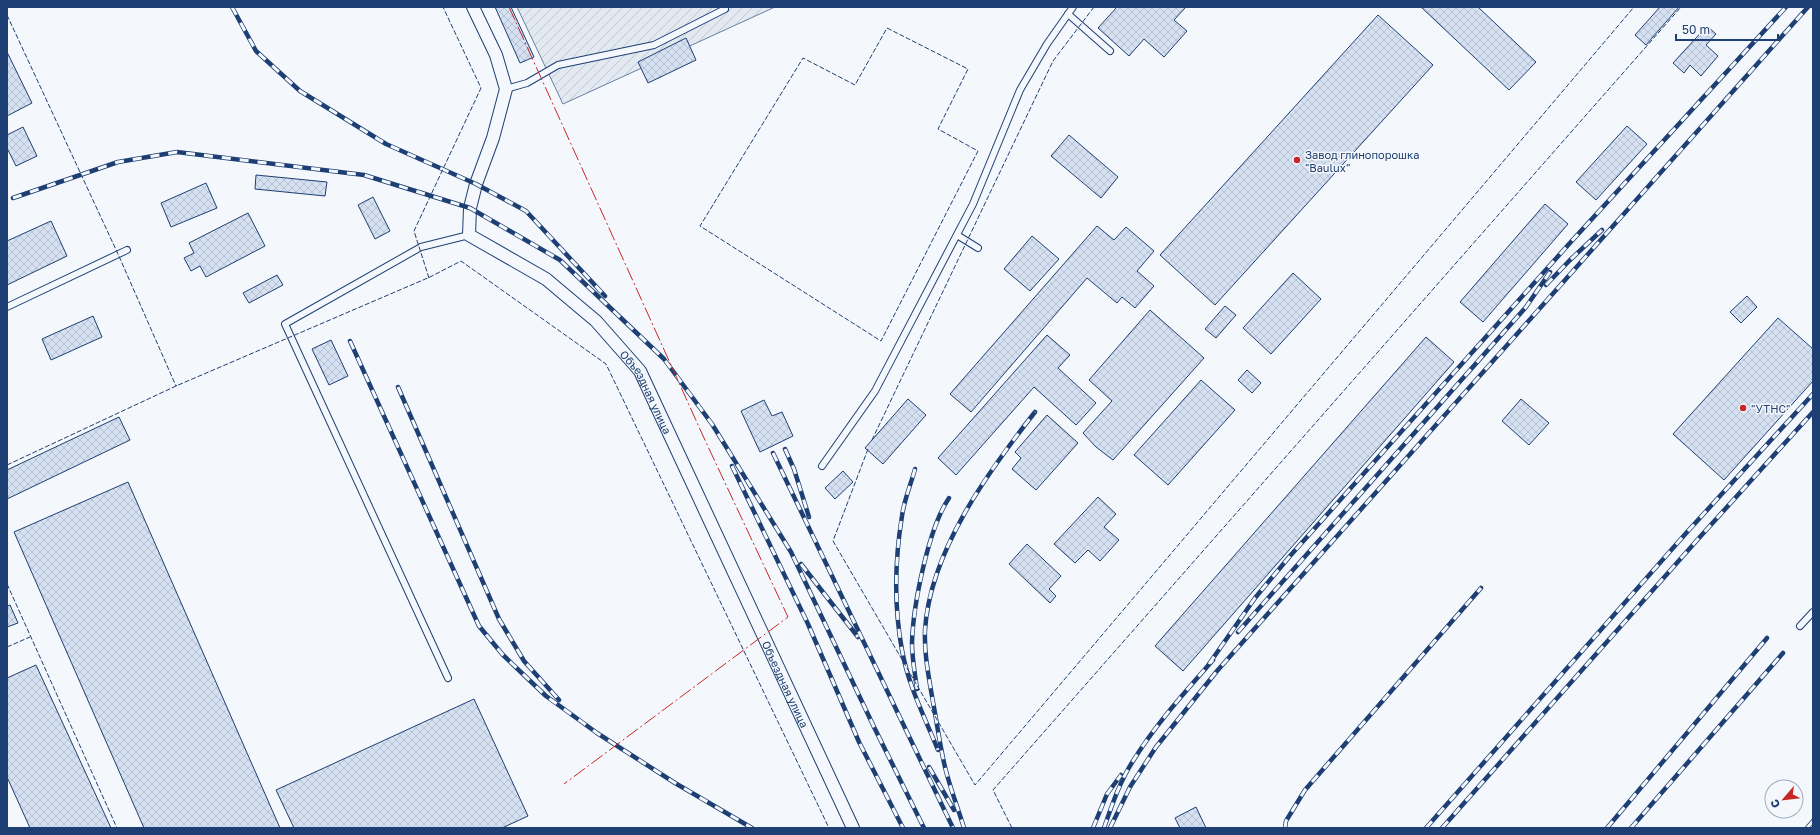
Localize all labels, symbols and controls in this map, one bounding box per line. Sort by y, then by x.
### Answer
scale bar [1676,16,1778,42]
text: 50 m [1682,22,1710,37]
place label: Завод глинопорошка "Baulux" [1305,148,1419,174]
marker: Завод глинопорошка "Baulux" [1292,155,1302,165]
street label: Объездная улица [618,347,675,436]
place label: "УТНС" [1751,402,1790,415]
marker: "УТНС" [1738,403,1748,413]
street label: Объездная улица [760,638,812,729]
north arrow [1764,779,1804,819]
text: С [1767,797,1782,810]

